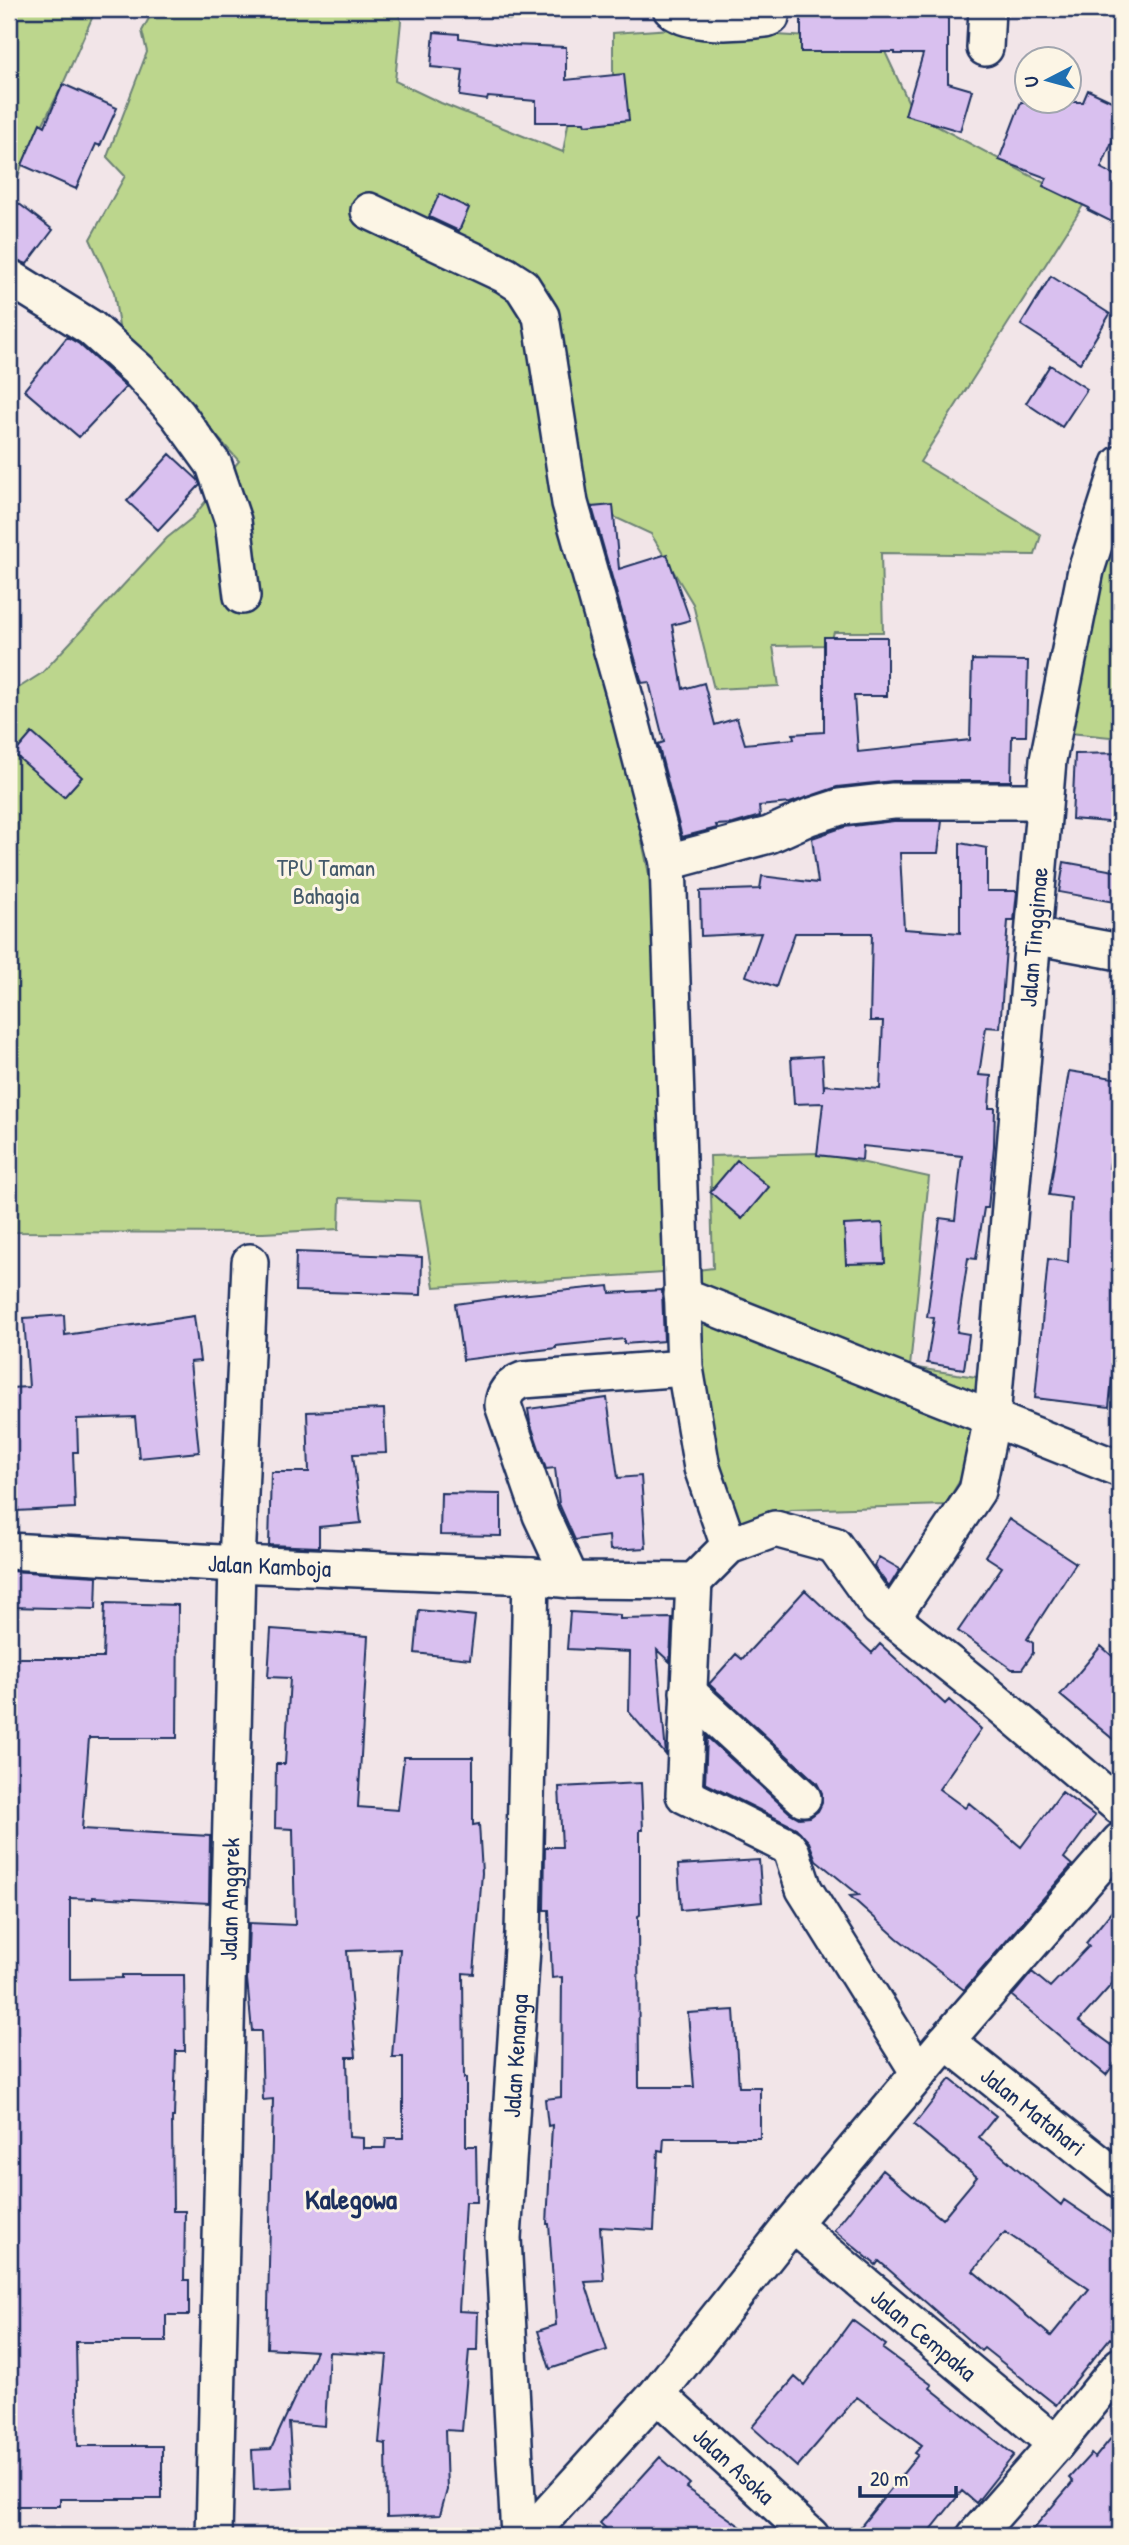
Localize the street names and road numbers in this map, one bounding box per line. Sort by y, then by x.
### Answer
street label: Jalan Tinggimae [1011,866,1055,1008]
street label: Jalan Kamboja [207,1546,332,1584]
street label: Jalan Anggrek [212,1837,247,1961]
street label: Jalan Kenanga [495,1993,535,2119]
street label: Jalan Matahari [974,2059,1093,2163]
street label: Jalan Cempaka [864,2281,984,2388]
street label: Jalan Asoka [686,2419,782,2511]

